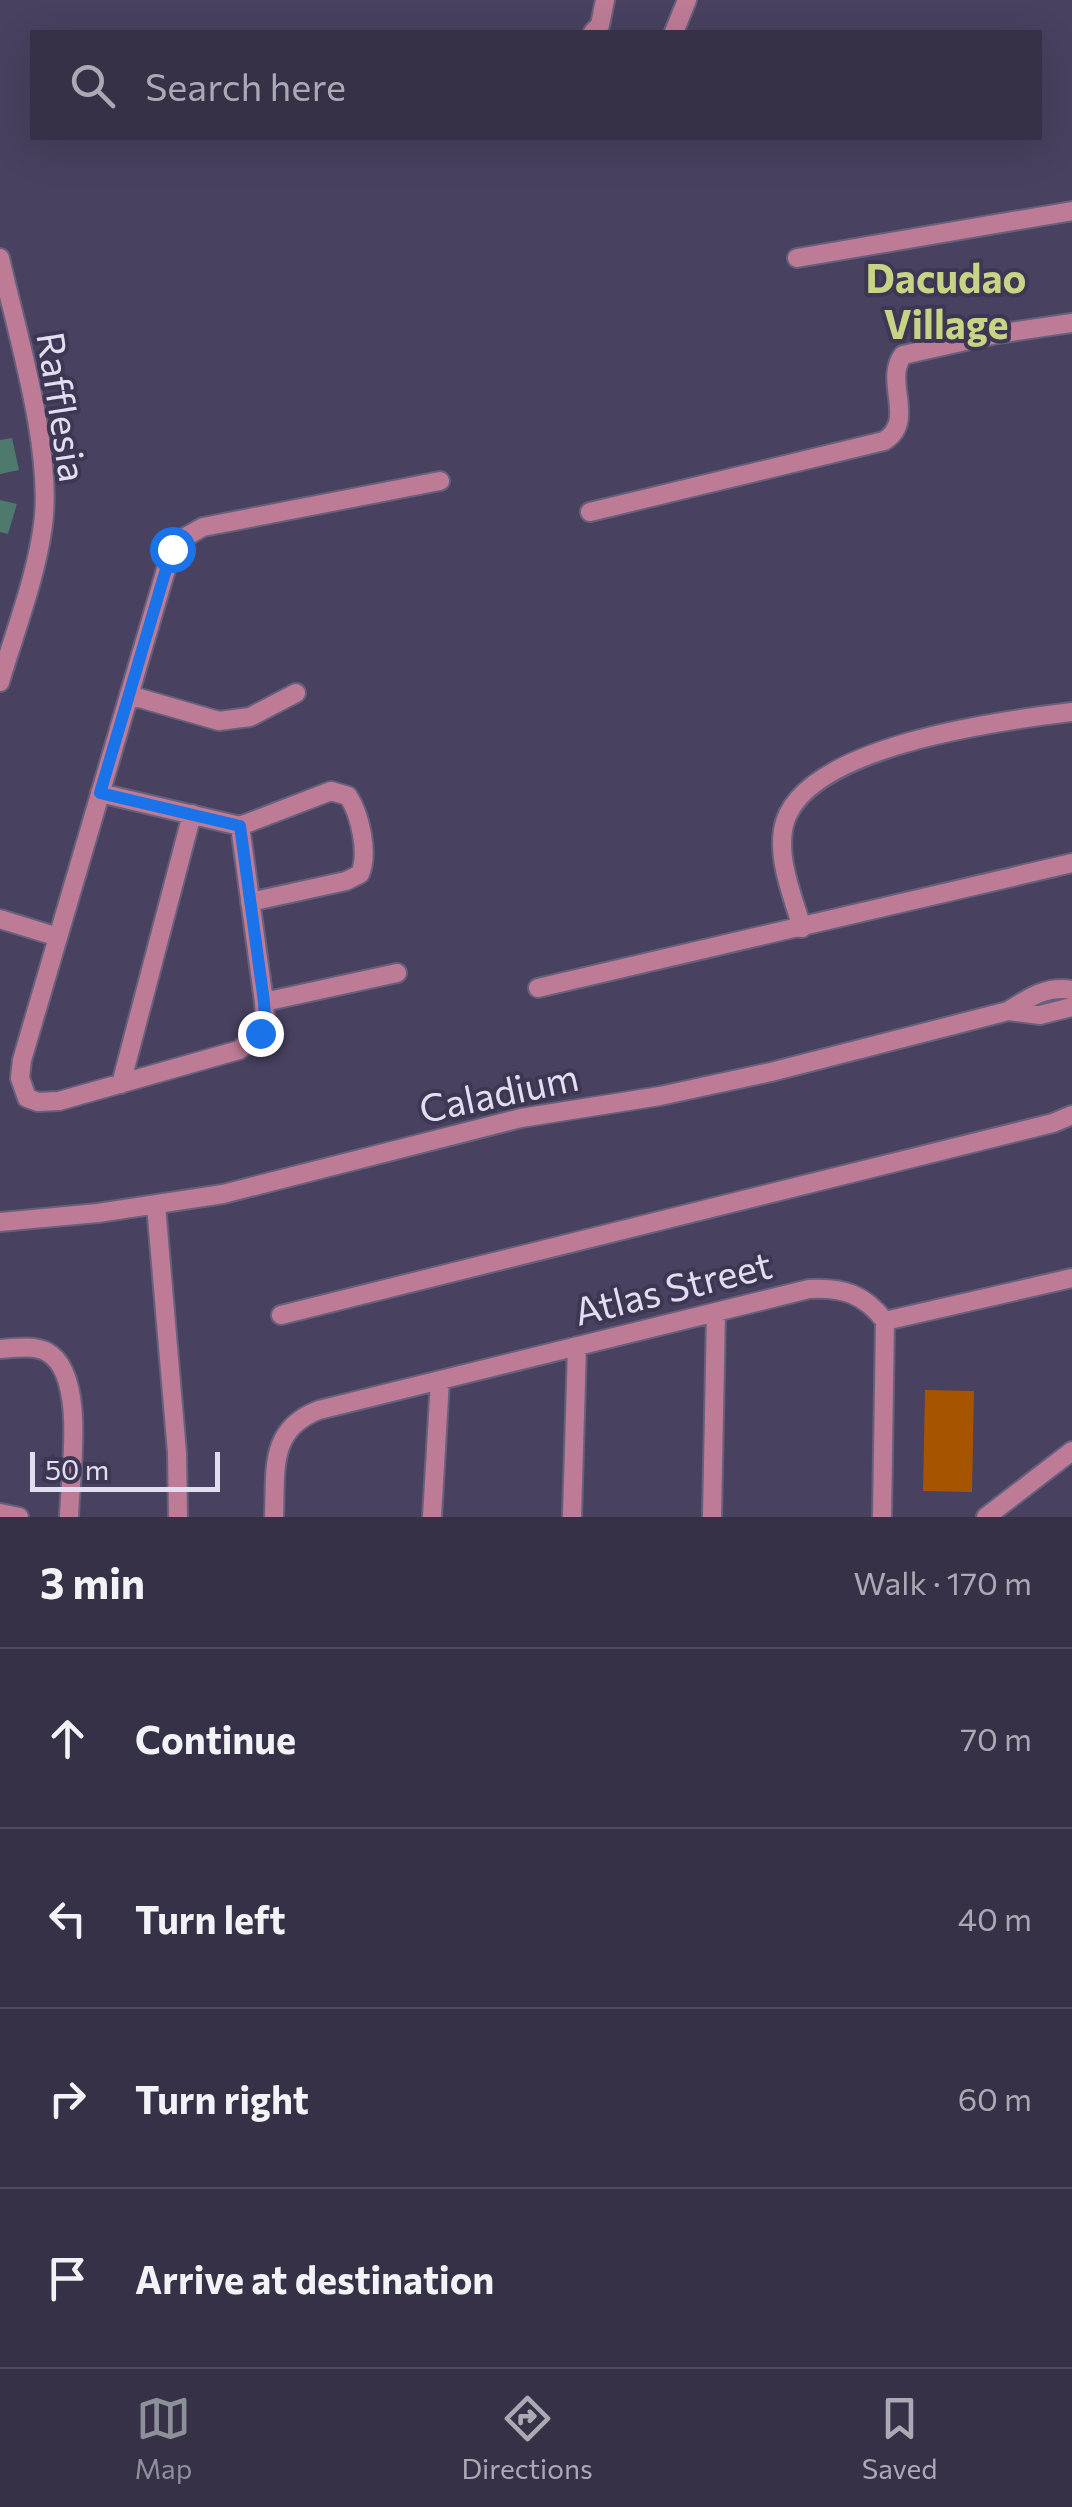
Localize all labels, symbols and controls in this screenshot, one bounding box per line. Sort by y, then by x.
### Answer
search box [30,30,1042,140]
icon: search [65,58,120,113]
text: Search here [145,62,346,109]
district label: Dacudao Village [866,252,1027,347]
street label: Rafflesia [28,328,98,485]
route start [150,527,196,573]
route end [238,1011,284,1057]
street label: Caladium [415,1052,582,1131]
street label: Atlas Street [569,1239,776,1334]
scale bar [30,1447,220,1492]
text: 50 m [45,1452,109,1486]
text: 3 min [40,1556,145,1608]
text: Walk · 170 m [854,1562,1032,1602]
icon: ahead [40,1711,95,1766]
text: Continue [135,1715,296,1762]
text: 70 m [960,1718,1032,1758]
icon: left [40,1891,95,1946]
text: Turn left [135,1895,286,1942]
text: 40 m [958,1898,1032,1938]
icon: right [40,2071,95,2126]
text: Turn right [135,2075,309,2122]
text: 60 m [958,2078,1032,2118]
icon: arrive [40,2251,95,2306]
text: Arrive at destination [135,2255,494,2302]
tab: Map [135,2391,192,2485]
tab: Directions [461,2391,593,2485]
tab: Saved [862,2391,937,2485]

